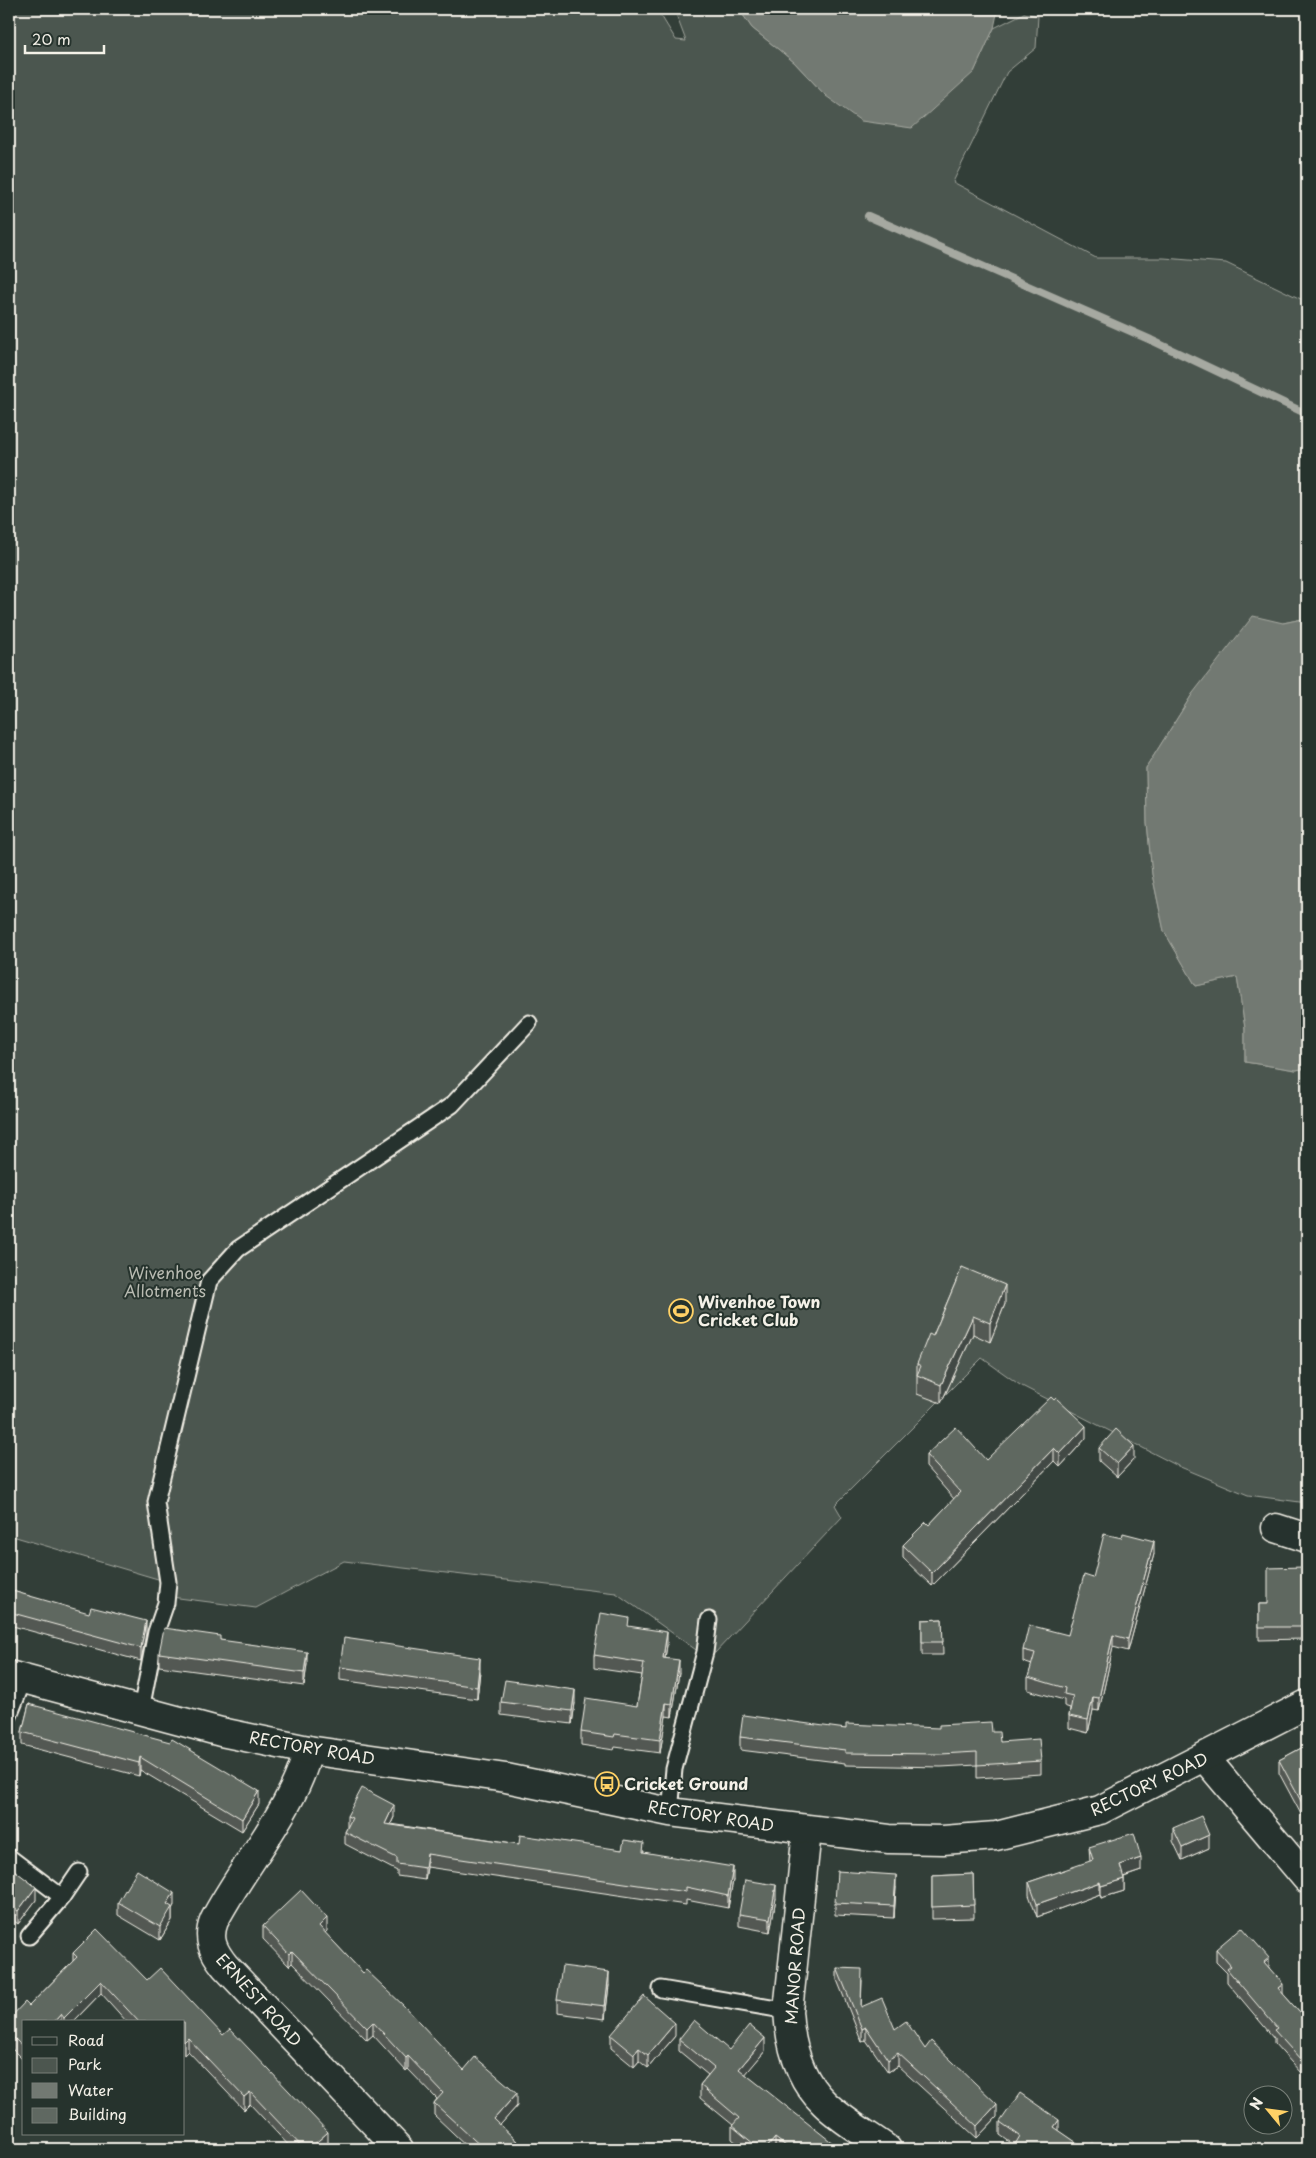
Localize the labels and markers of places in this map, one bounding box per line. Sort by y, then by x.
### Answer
place label: Wivenhoe Town Cricket Club [698,1289,821,1331]
sports icon: Wivenhoe Town Cricket Club [668,1298,694,1324]
bus stop icon: Cricket Ground [594,1771,620,1797]
place label: Cricket Ground [624,1771,748,1795]

